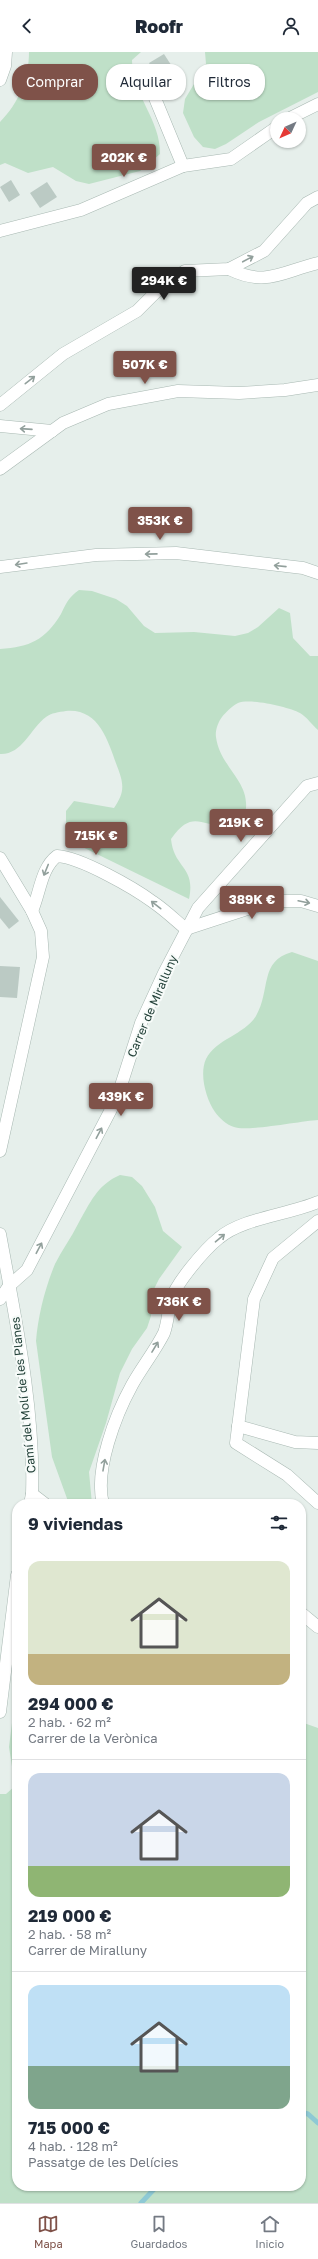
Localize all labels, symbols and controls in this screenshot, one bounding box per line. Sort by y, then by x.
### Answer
icon: back [16,15,38,37]
text: Roofr [135,15,183,37]
icon: person [280,15,302,37]
chip: Comprar [12,64,98,100]
chip: Alquilar [106,64,186,100]
chip: Filtros [194,64,265,100]
north arrow [270,112,306,148]
map controls [270,112,306,148]
pin: 202K € [91,144,157,178]
text: 202K € [101,149,147,165]
one-way arrow [242,255,254,263]
pin: 294K € [131,267,197,301]
text: 294K € [141,272,187,288]
pin: 507K € [112,351,178,385]
text: 507K € [122,356,168,372]
one-way arrow [24,376,35,384]
one-way arrow [20,426,33,433]
pin: 353K € [127,507,193,541]
text: 353K € [137,512,183,528]
one-way arrow [145,550,158,557]
one-way arrow [15,560,28,568]
one-way arrow [274,562,287,570]
pin: 219K € [208,809,274,843]
text: 219K € [219,814,263,830]
pin: 715K € [63,822,129,856]
text: 715K € [74,827,118,843]
one-way arrow [42,864,50,876]
pin: 389K € [219,886,285,920]
text: 389K € [229,891,275,907]
one-way arrow [297,899,310,907]
one-way arrow [151,900,162,909]
street label: Carrer de Miralluny [124,952,180,1059]
pin: 439K € [88,1083,154,1117]
text: 439K € [98,1088,144,1104]
one-way arrow [96,1127,103,1139]
one-way arrow [214,1233,225,1242]
one-way arrow [35,1243,43,1255]
pin: 736K € [146,1288,212,1322]
text: 736K € [156,1293,202,1309]
street label: Camí del Molí de les Planes [7,1316,39,1474]
one-way arrow [152,1341,160,1353]
one-way arrow [100,1459,108,1472]
icon: filters [268,1512,290,1534]
text: 9 viviendas [28,1513,123,1534]
icon: home [123,1587,195,1659]
text: 294 000 € [28,1693,113,1714]
text: 2 hab. · 62 m² [28,1714,111,1730]
text: Carrer de la Verònica [28,1730,158,1746]
icon: home [123,1799,195,1871]
text: 219 000 € [28,1905,112,1926]
text: 2 hab. · 58 m² [28,1926,111,1942]
text: Carrer de Miralluny [28,1942,147,1958]
icon: home [123,2011,195,2083]
text: 715 000 € [28,2117,110,2138]
text: 4 hab. · 128 m² [28,2138,118,2154]
text: Passatge de les Delícies [28,2154,179,2170]
tab: Mapa [34,2213,63,2250]
tab: Guardados [130,2213,187,2250]
tab: Inicio [255,2213,284,2250]

